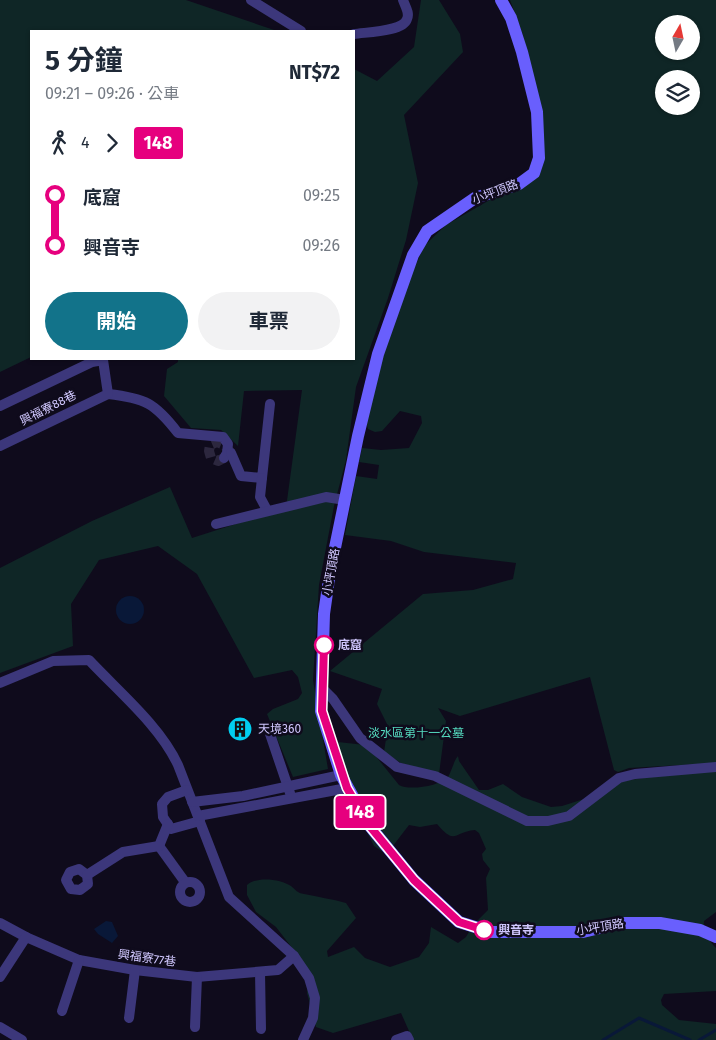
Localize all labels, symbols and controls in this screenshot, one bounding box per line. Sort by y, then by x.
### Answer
north arrow [655,15,700,60]
map controls [655,15,700,115]
text: 5 分鐘 [45,44,123,77]
text: NT$72 [289,61,340,84]
button: layers [655,70,700,115]
text: 09:21 – 09:26 · 公車 [45,84,179,103]
icon: walk [45,129,73,157]
icon: forward [98,129,126,157]
text: 148 [144,132,173,154]
text: 4 [81,133,90,152]
street label: 小坪頂路 [470,177,520,207]
text: 底窟 [83,186,121,209]
text: 09:25 [303,186,340,205]
text: 興音寺 [83,236,140,259]
text: 09:26 [303,236,340,255]
button: 開始 [45,292,188,350]
button: 車票 [198,292,340,350]
street label: 興福寮88巷 [18,388,78,428]
street label: 小坪頂路 [320,547,342,597]
marker: 底窟 [314,635,334,655]
place label: 底窟 [338,638,362,652]
building icon: 天境360 [227,716,253,742]
place label: 天境360 [258,722,301,736]
park label: 淡水區第十一公墓 [368,726,464,740]
line badge: 148 [331,796,389,828]
text: 148 [346,801,374,823]
street label: 小坪頂路 [575,916,625,938]
marker: 興音寺 [474,920,494,940]
place label: 興音寺 [498,923,534,937]
street label: 興福寮77巷 [117,947,177,969]

